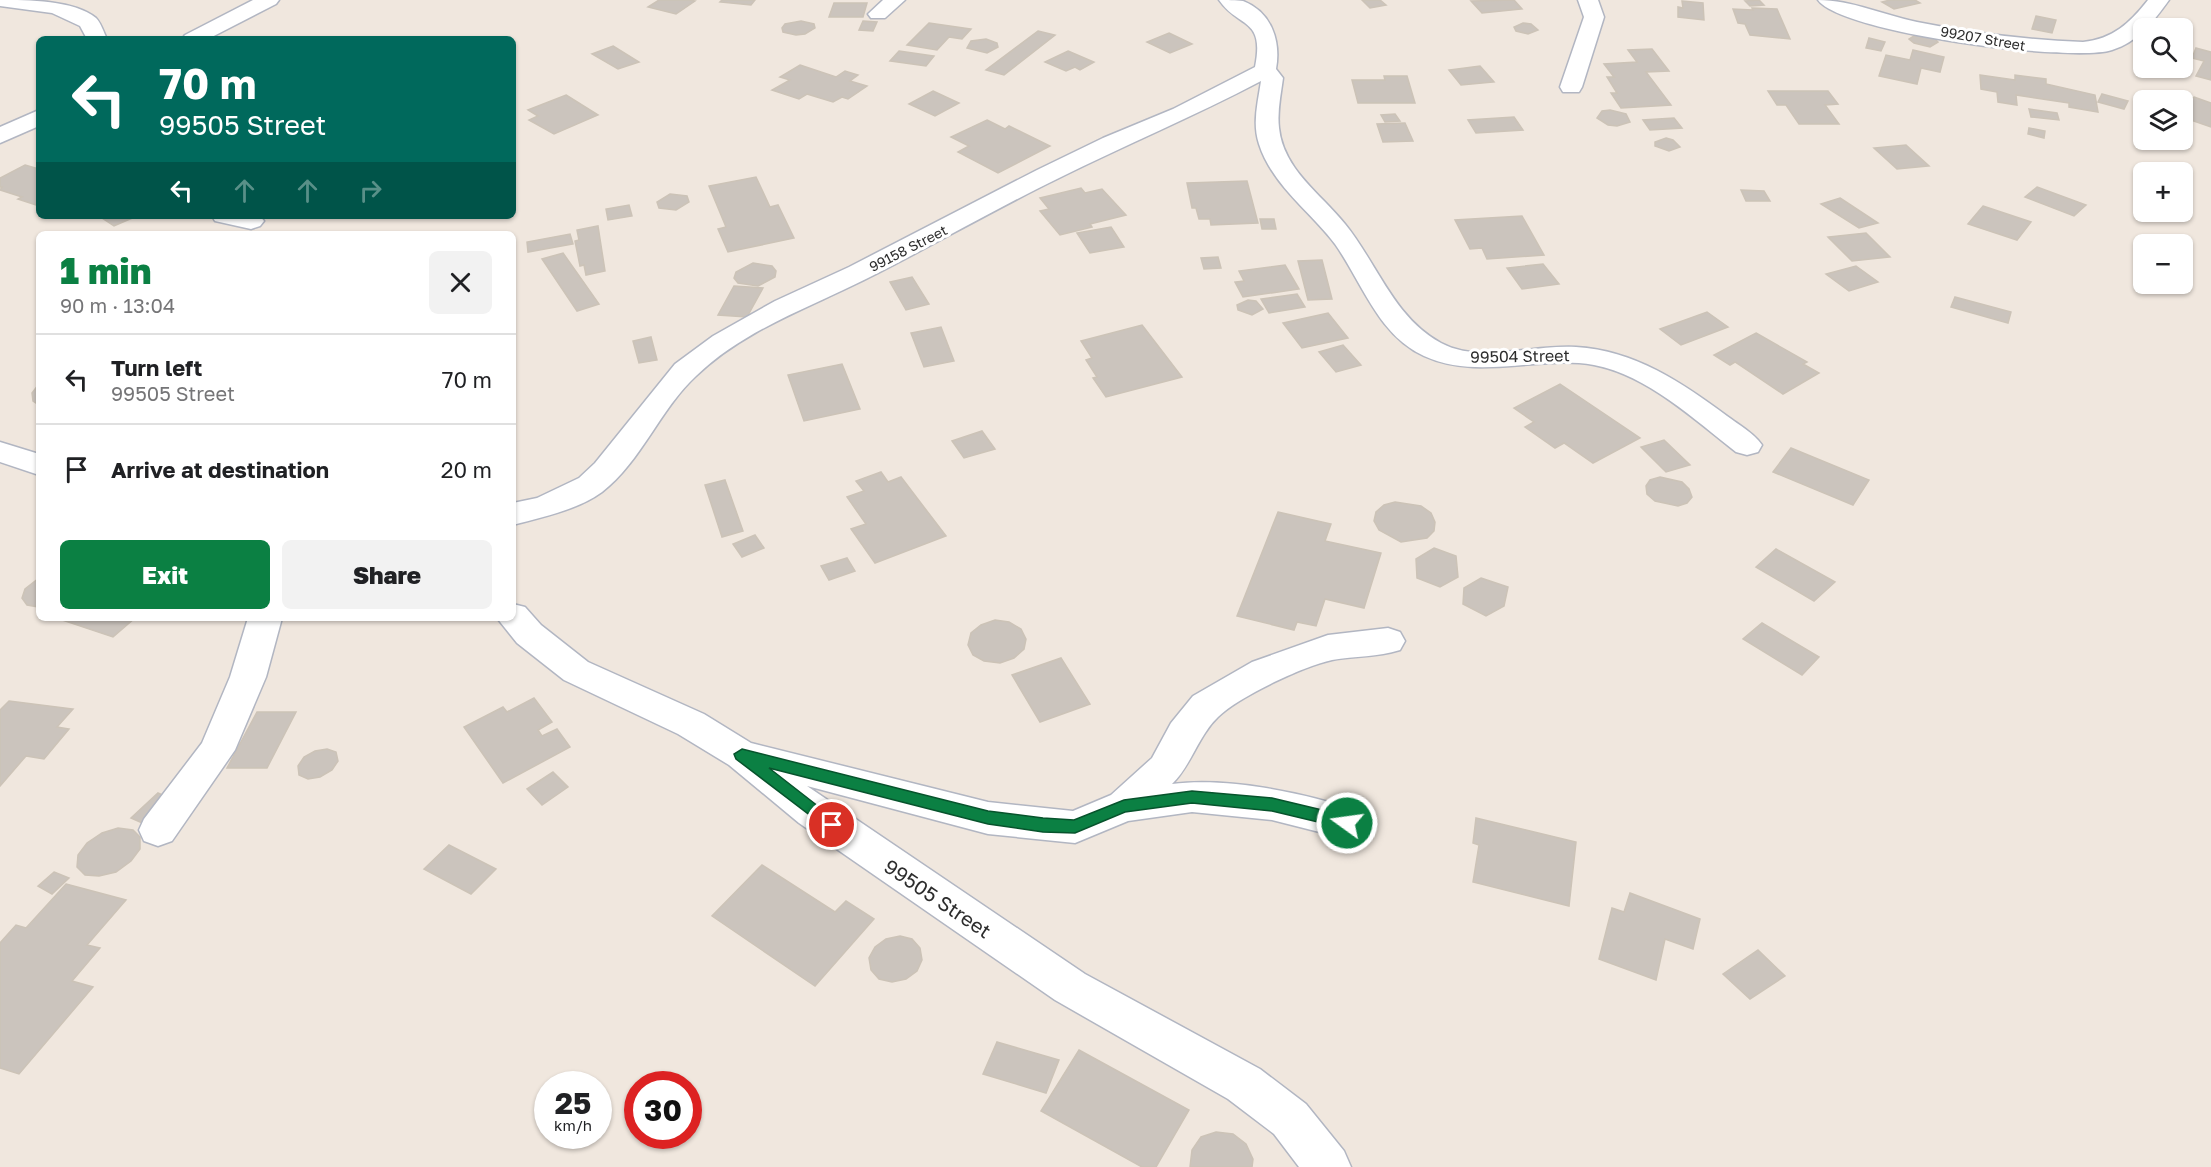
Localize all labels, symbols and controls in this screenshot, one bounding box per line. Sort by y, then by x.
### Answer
map controls [2133,18,2193,294]
button: search [2133,18,2193,78]
street label: 99207 Street [1939,22,2027,54]
text: 70 m [159,58,256,108]
icon: left [60,60,138,138]
button: layers [2133,90,2193,150]
text: 99505 Street [159,109,326,141]
button: + [2133,162,2193,222]
icon: left [165,174,198,207]
icon: ahead [228,174,261,207]
icon: ahead [291,174,324,207]
icon: right [354,174,387,207]
street label: 99158 Street [866,221,950,275]
button: − [2133,234,2193,294]
text: 1 min [60,249,151,292]
button: close [429,251,492,314]
text: 90 m · 13:04 [60,293,175,317]
street label: 99504 Street [1470,345,1570,367]
text: Turn left [111,354,202,381]
icon: left [60,363,93,396]
text: 70 m [442,366,492,393]
text: 99505 Street [111,381,235,405]
icon: arrive [60,453,93,486]
text: Arrive at destination [111,456,329,483]
text: 20 m [441,456,492,483]
button: Exit [60,540,270,609]
button: Share [282,540,492,609]
position arrow [1315,791,1379,855]
pin [806,799,857,850]
icon: arrive [815,808,848,841]
street label: 99505 Street [880,853,996,943]
speed limit sign: 30 [624,1071,702,1149]
text: 25 [555,1085,591,1121]
text: km/h [554,1116,592,1134]

